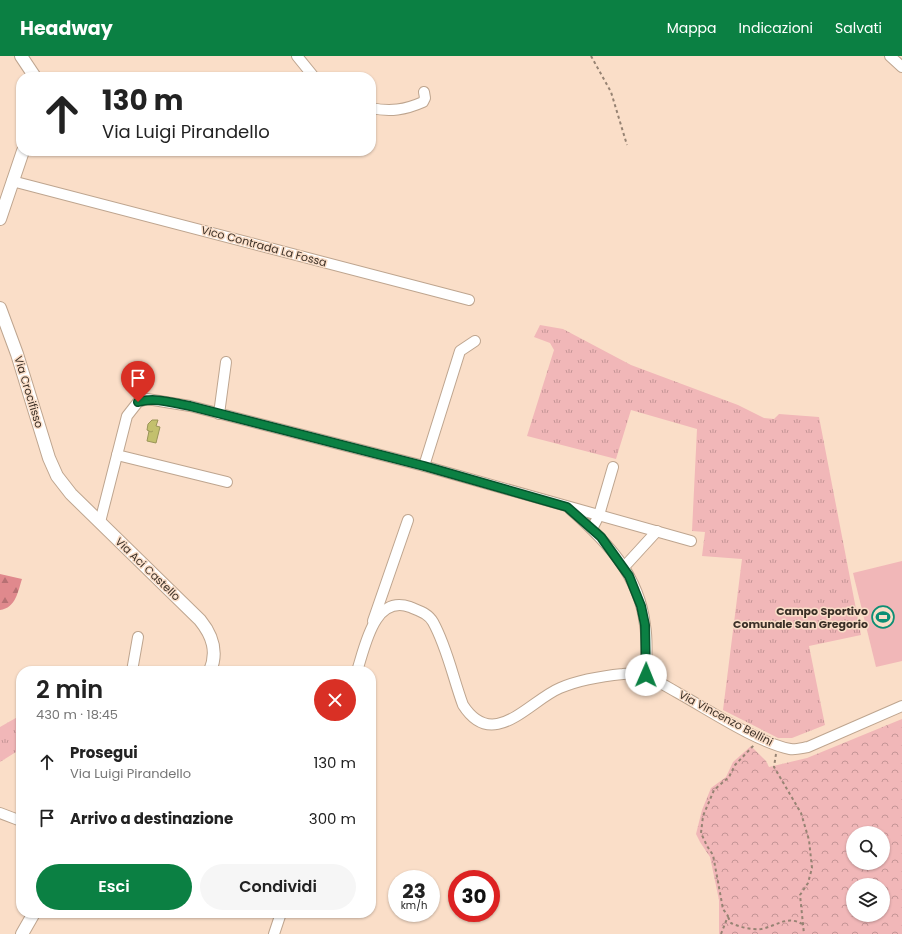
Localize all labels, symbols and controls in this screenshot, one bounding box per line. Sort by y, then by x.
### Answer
text: Headway [20,15,113,42]
text: Mappa [667,18,717,38]
text: Indicazioni [739,18,813,38]
text: Salvati [835,18,882,38]
text: 130 m [102,81,183,120]
icon: ahead [36,88,88,140]
text: Via Luigi Pirandello [102,119,270,144]
street label: Vico Contrada La Fossa [199,222,329,270]
street label: Via Crocifisso [10,354,48,430]
pin [121,361,155,402]
icon: arrive [127,367,149,389]
street label: Via Aci Castello [112,534,184,604]
place label: Campo Sportivo Comunale San Gregorio [733,603,868,632]
sports icon: Campo Sportivo Comunale San Gregorio [870,604,896,630]
position arrow [625,654,667,696]
text: 2 min [36,673,103,706]
button: close [314,679,356,721]
street label: Via Vincenzo Bellini [676,686,776,750]
text: 430 m · 18:45 [36,705,118,724]
text: Prosegui [70,742,138,763]
icon: ahead [36,751,58,773]
text: 130 m [313,752,356,773]
text: Via Luigi Pirandello [70,764,191,783]
icon: arrive [36,807,58,829]
text: Arrivo a destinazione [70,808,233,829]
text: 300 m [309,808,356,829]
map controls [846,826,890,922]
button: search [846,826,890,870]
button: Esci [36,864,192,910]
button: Condividi [200,864,356,910]
speed limit sign: 30 [448,870,500,922]
text: 23 [402,877,426,905]
button: layers [846,878,890,922]
text: km/h [401,898,427,913]

